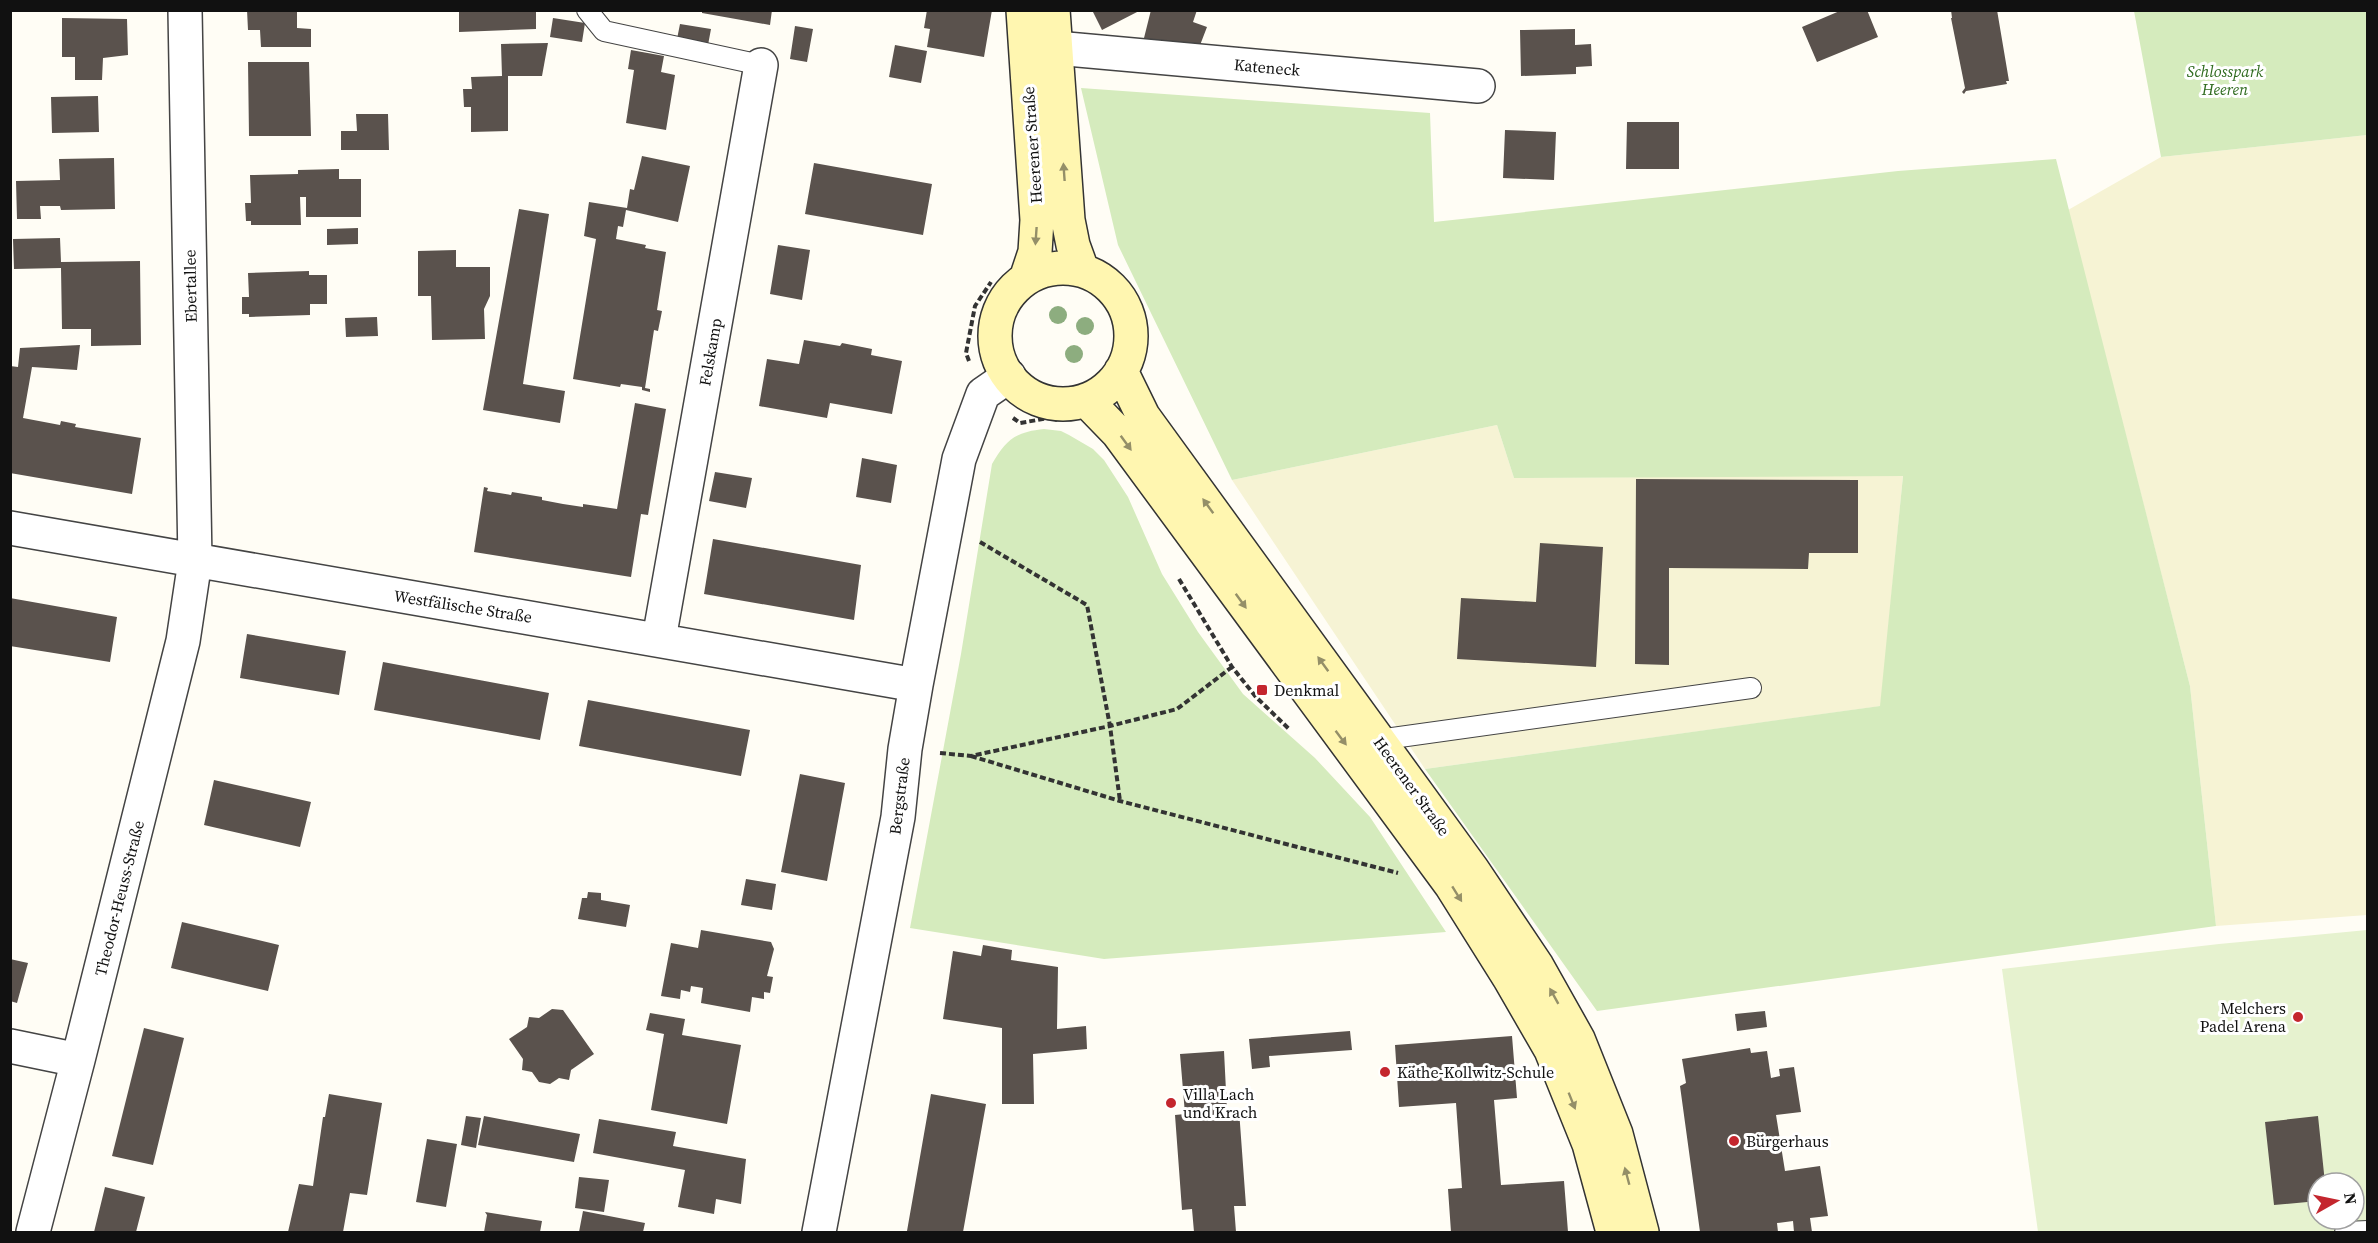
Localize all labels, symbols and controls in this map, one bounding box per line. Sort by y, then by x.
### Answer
street label: Kateneck [1233,53,1301,81]
park label: Schlosspark Heeren [2187,60,2264,100]
street label: Heerener Straße [1017,86,1047,204]
one-way arrow [1060,162,1069,181]
one-way arrow [1031,227,1040,246]
street label: Ebertallee [178,249,202,323]
street label: Felskamp [693,316,727,388]
one-way arrow [1119,436,1131,451]
one-way arrow [1202,498,1214,514]
street label: Westfälische Straße [392,584,534,628]
one-way arrow [1234,593,1246,608]
one-way arrow [1317,656,1329,672]
place label: Denkmal [1274,679,1340,701]
marker: Denkmal [1255,683,1269,697]
one-way arrow [1335,730,1347,745]
street label: Heerener Straße [1369,732,1455,840]
street label: Bergstraße [883,756,915,836]
street label: Theodor-Heuss-Straße [89,818,149,978]
one-way arrow [1452,886,1463,903]
one-way arrow [1549,987,1559,1004]
place label: Melchers Padel Arena [2200,997,2287,1037]
marker: Melchers Padel Arena [2291,1010,2305,1024]
place label: Käthe-Kollwitz-Schule [1397,1061,1554,1083]
marker: Käthe-Kollwitz-Schule [1378,1065,1392,1079]
place label: Villa Lach und Krach [1183,1083,1258,1123]
one-way arrow [1567,1093,1577,1111]
marker: Villa Lach und Krach [1164,1096,1178,1110]
place label: Bürgerhaus [1746,1130,1829,1152]
marker: Bürgerhaus [1727,1134,1741,1148]
one-way arrow [1622,1167,1632,1185]
north arrow [2306,1171,2366,1231]
text: N [2339,1191,2363,1206]

